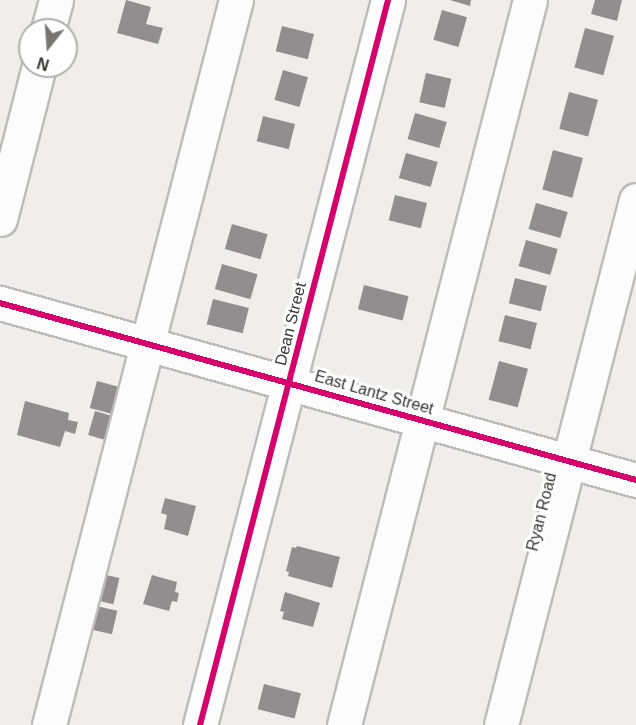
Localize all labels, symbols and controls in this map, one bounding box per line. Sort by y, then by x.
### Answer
north arrow [18,18,78,78]
text: N [35,54,51,74]
street label: Dean Street [271,280,311,368]
street label: East Lantz Street [312,367,436,419]
street label: Ryan Road [523,471,561,553]

